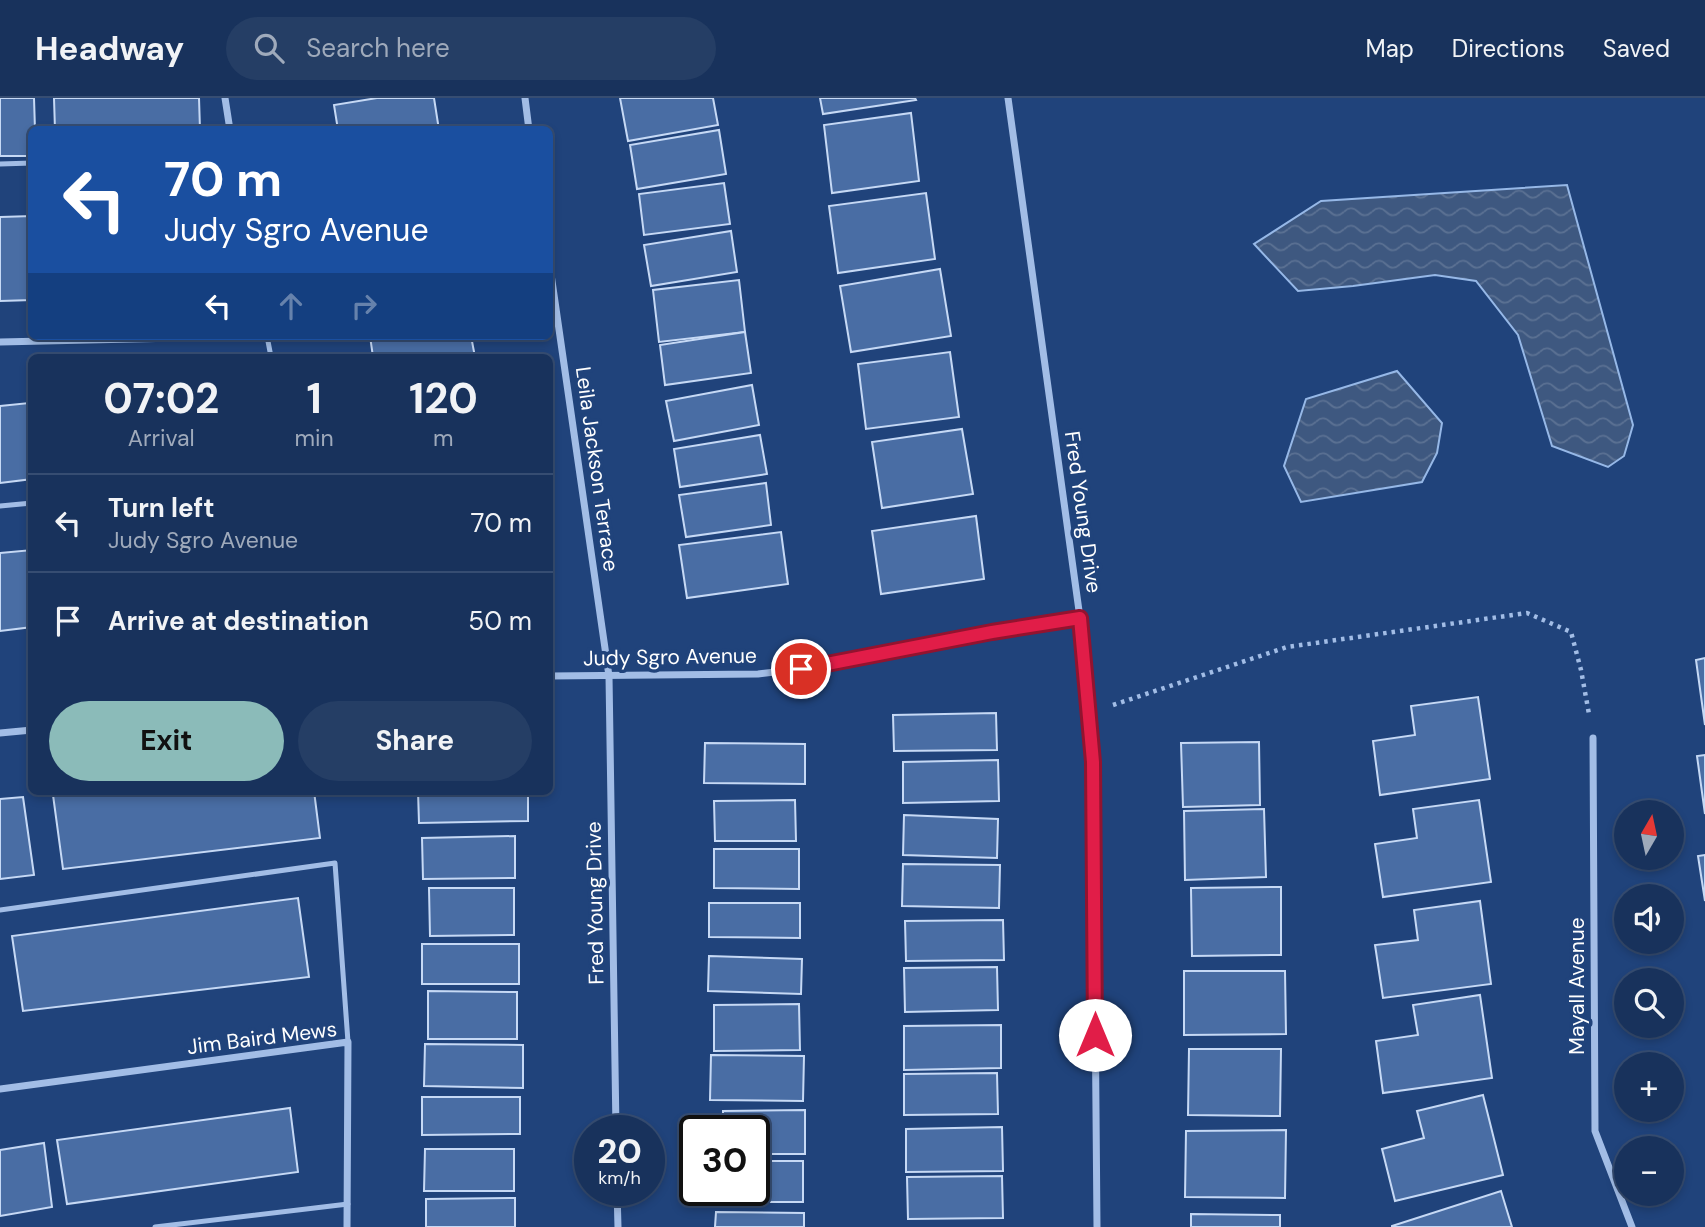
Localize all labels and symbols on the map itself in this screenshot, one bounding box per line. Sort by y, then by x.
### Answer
street label: Leila Jackson Terrace [569,365,625,573]
street label: Fred Young Drive [1058,429,1108,595]
pin [771,639,831,699]
street label: Judy Sgro Avenue [583,641,757,673]
north arrow [1614,800,1684,870]
street label: Fred Young Drive [580,821,610,985]
street label: Mayall Avenue [1563,917,1591,1055]
position arrow [1058,998,1132,1072]
street label: Jim Baird Mews [185,1015,339,1061]
speed limit sign: 30 [679,1115,770,1206]

